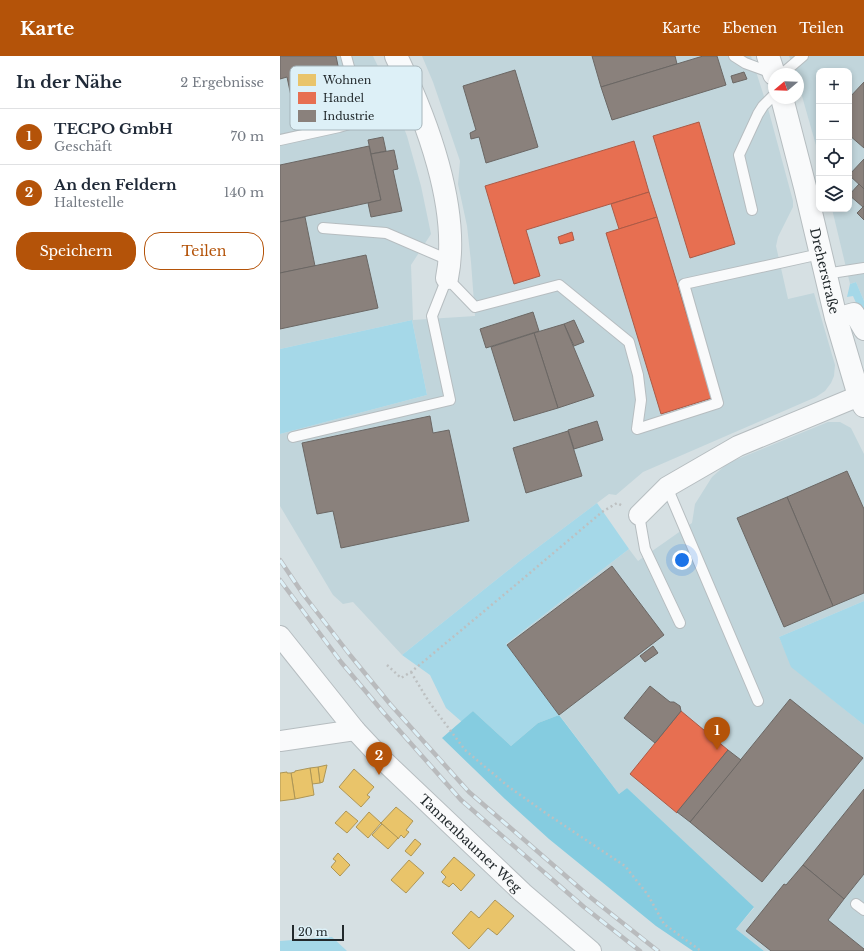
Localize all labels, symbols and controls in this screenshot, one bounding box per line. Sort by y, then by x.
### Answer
text: Karte [20,17,74,40]
text: Karte [662,19,701,37]
text: Ebenen [723,19,777,37]
text: Teilen [799,19,844,37]
legend [290,66,422,130]
north arrow [768,68,804,104]
map controls [816,68,852,212]
button: + [816,68,852,104]
text: In der Nähe [16,72,122,93]
text: Wohnen [322,73,372,87]
text: 2 Ergebnisse [180,74,264,91]
text: Handel [323,91,365,105]
button: − [816,104,852,140]
text: Industrie [323,109,374,123]
text: TECPO GmbH [54,119,173,138]
text: 1 [26,128,32,145]
text: 70 m [231,128,264,145]
text: Geschäft [54,138,112,155]
button: locate [816,140,852,176]
text: An den Feldern [54,175,177,194]
button: layers [816,176,852,212]
text: 2 [25,184,33,201]
text: 140 m [224,184,264,201]
text: Haltestelle [54,194,124,211]
street label: Dreherstraße [806,226,843,316]
button: Speichern [16,232,136,270]
button: Teilen [144,232,264,270]
your location [672,550,692,570]
pin: 1 [704,717,730,750]
pin: 2 [366,742,392,775]
street label: Tannenbaumer Weg [416,790,526,896]
scale bar [292,923,344,942]
text: 20 m [298,925,328,939]

